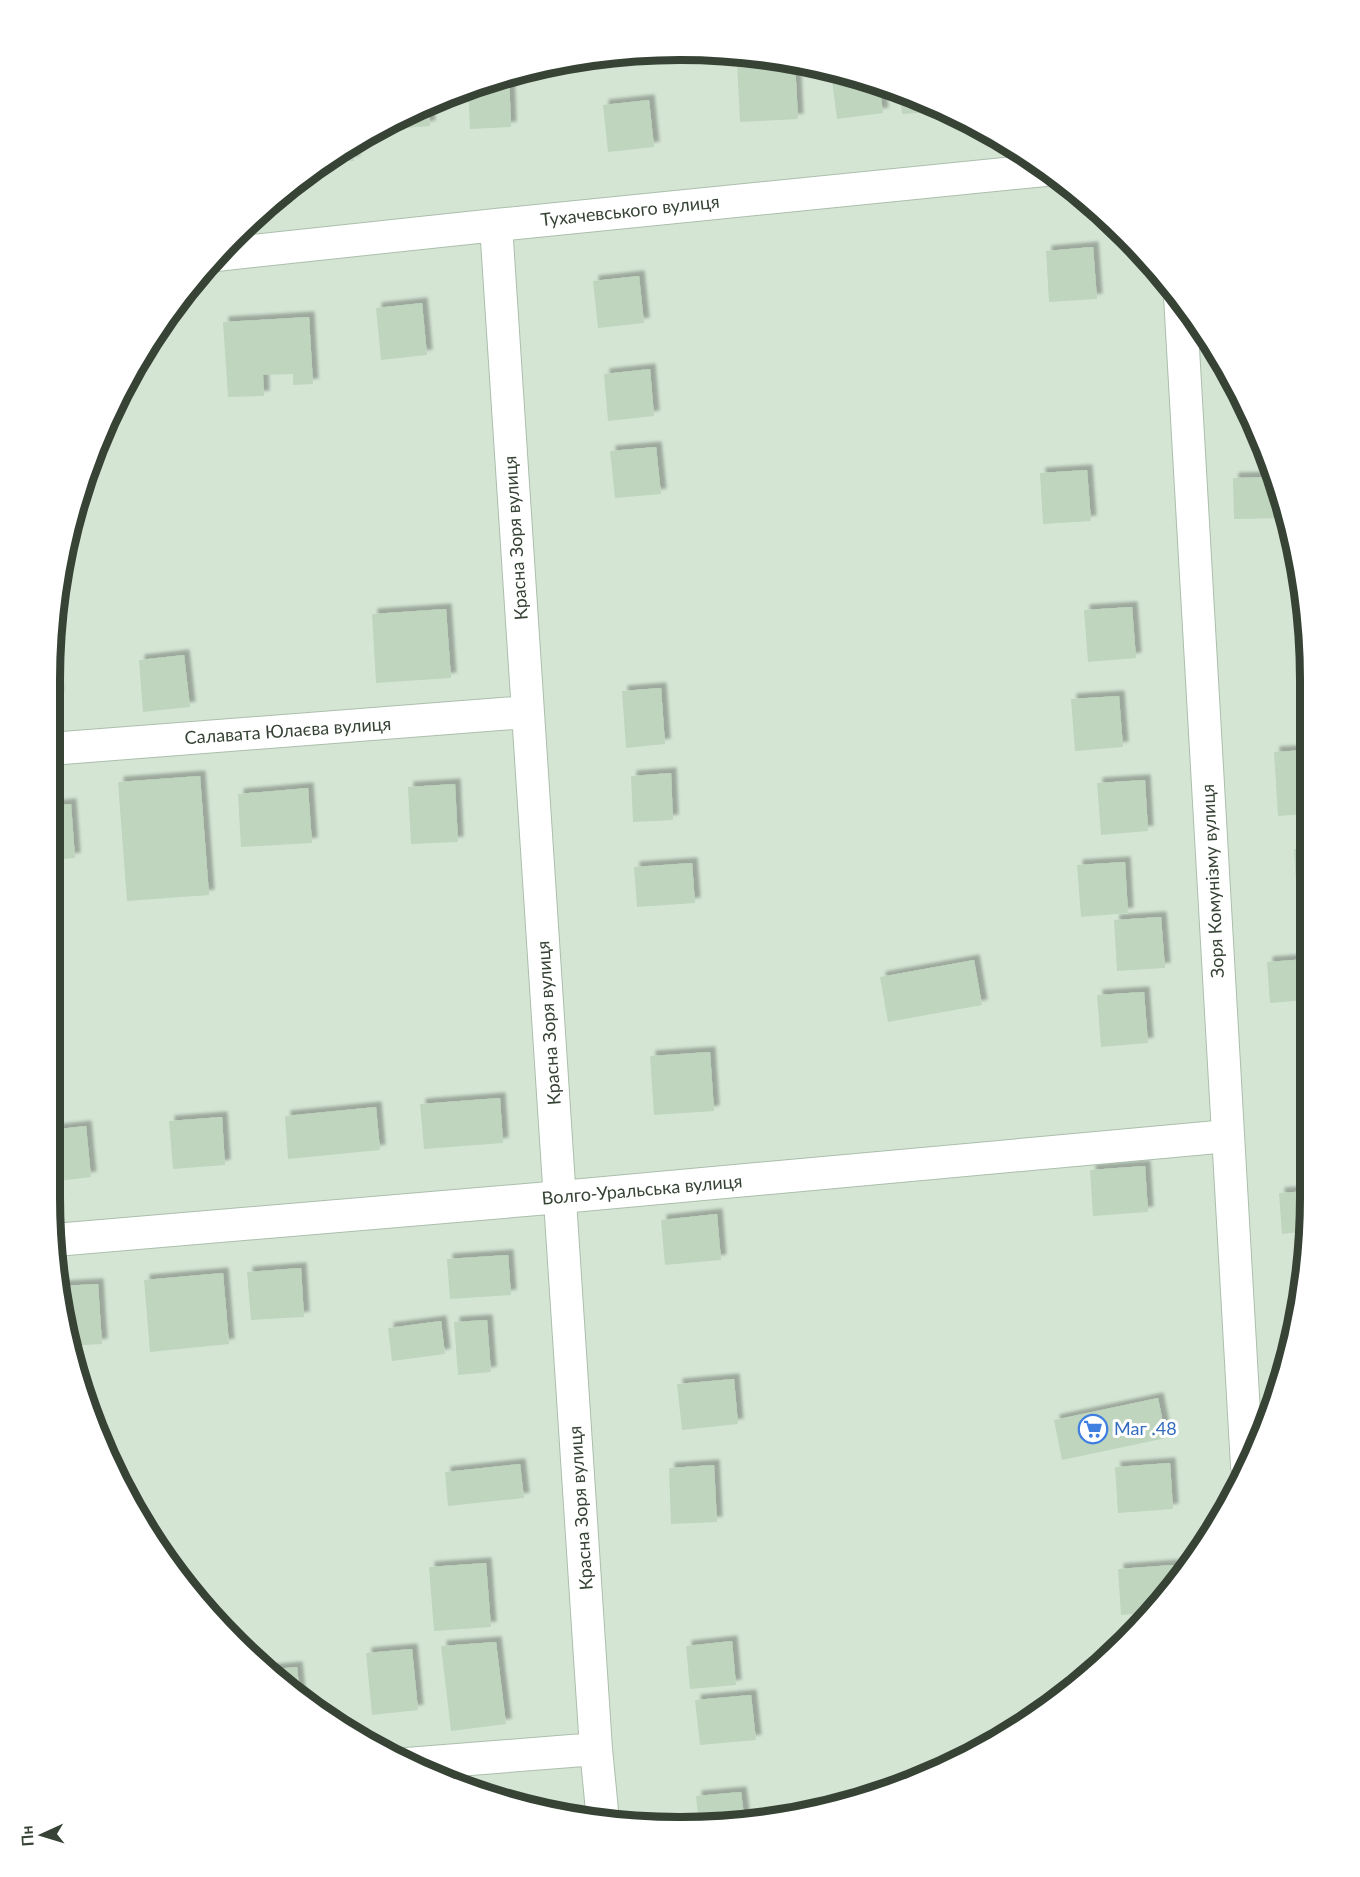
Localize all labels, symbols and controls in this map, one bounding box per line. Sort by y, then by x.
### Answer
street label: Тухачевського вулиця [539,190,721,230]
street label: Красна Зоря вулиця [498,455,532,621]
street label: Салавата Юлаєва вулиця [184,712,392,748]
street label: Зоря Комунізму вулиця [1196,783,1228,979]
street label: Красна Зоря вулиця [531,940,565,1106]
street label: Волго-Уральська вулиця [541,1169,743,1209]
supermarket icon: Маг .48 [1077,1413,1109,1445]
place label: Маг .48 [1114,1417,1177,1439]
street label: Красна Зоря вулиця [563,1425,597,1591]
north arrow [12,1805,72,1865]
text: Пн [16,1825,37,1847]

